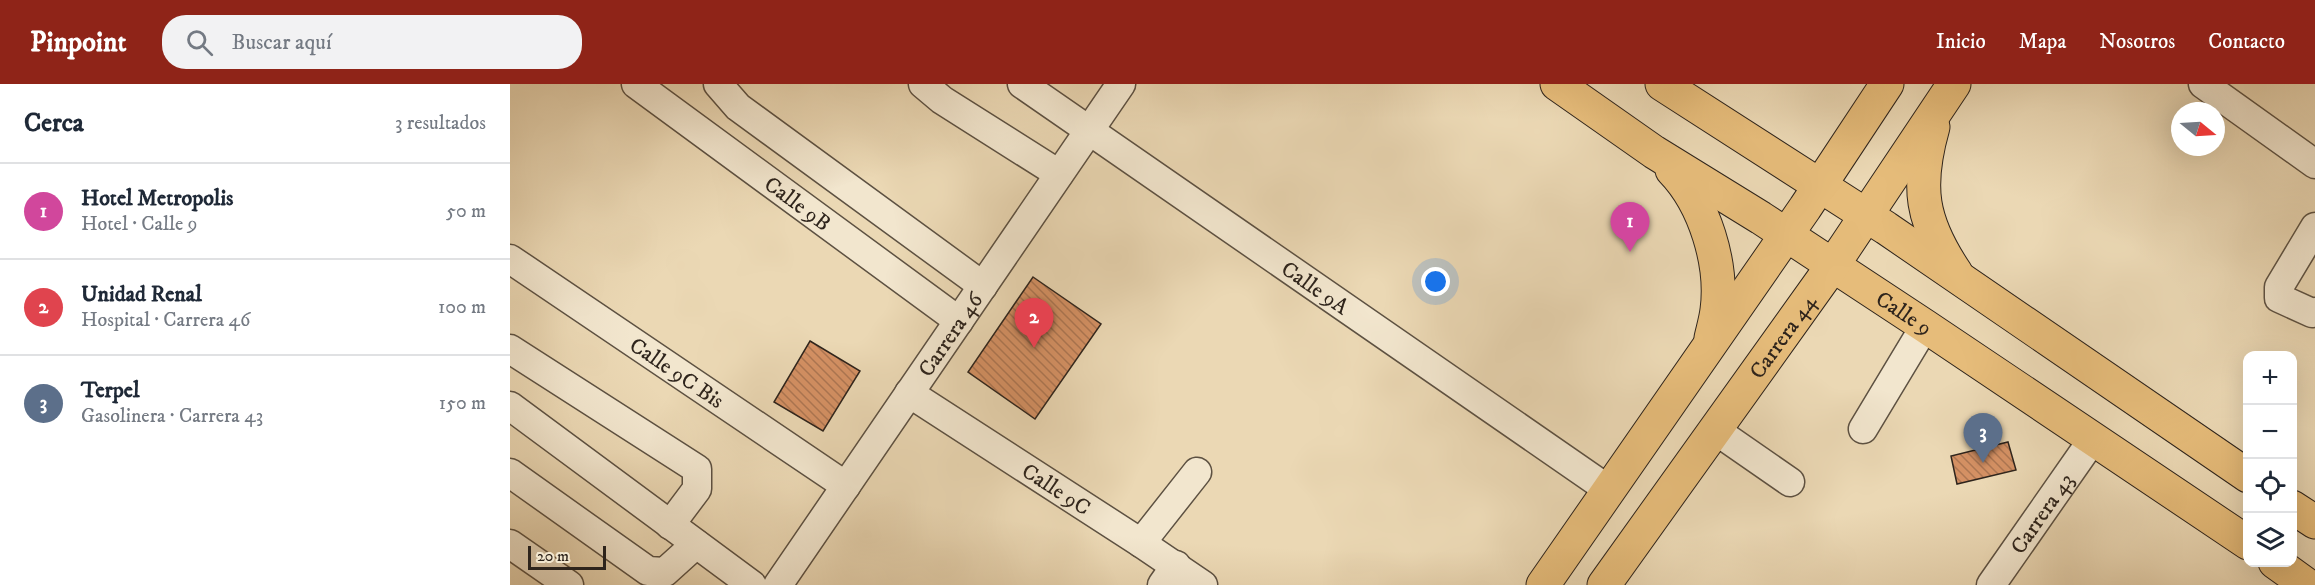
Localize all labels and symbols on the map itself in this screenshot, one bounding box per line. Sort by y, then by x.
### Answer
north arrow [2171,102,2225,156]
street label: Calle 9B [759,171,836,237]
pin: 1 [1610,202,1650,252]
street label: Calle 9A [1276,256,1354,322]
your location [1421,267,1450,296]
street label: Calle 9 [1870,285,1937,342]
street label: Carrera 46 [913,287,990,382]
street label: Carrera 44 [1744,289,1823,384]
pin: 2 [1014,298,1054,348]
street label: Calle 9C Bis [624,332,729,415]
pin: 3 [1964,414,2002,463]
street label: Calle 9C [1016,458,1095,522]
street label: Carrera 43 [2005,468,2080,559]
scale bar [528,543,606,570]

